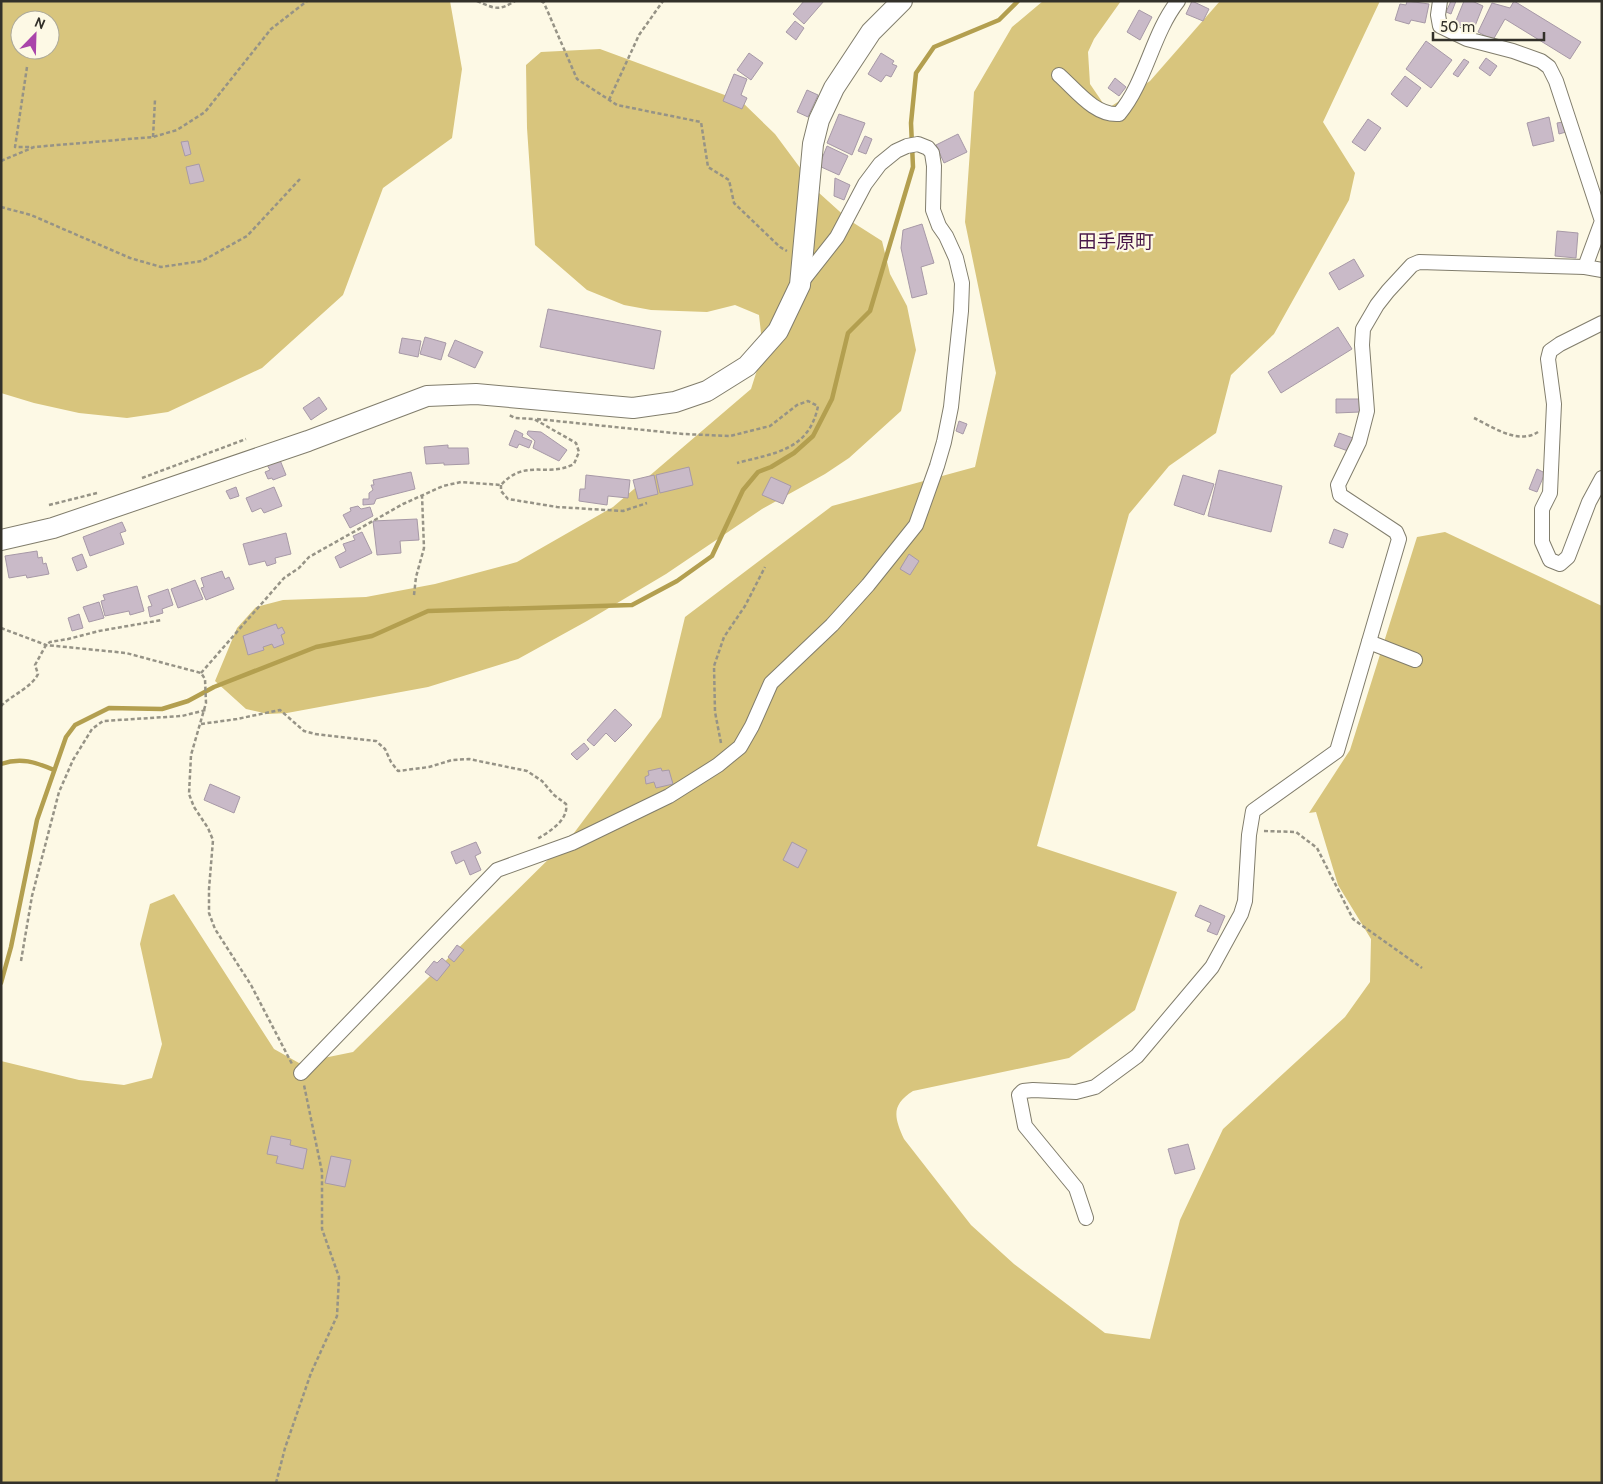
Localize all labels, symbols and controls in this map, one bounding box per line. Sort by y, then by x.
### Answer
north arrow [10,10,60,60]
scale bar [1433,10,1544,42]
text: N [32,13,48,33]
text: 50 m [1440,18,1475,36]
district label: 田手原町 [1078,230,1154,253]

